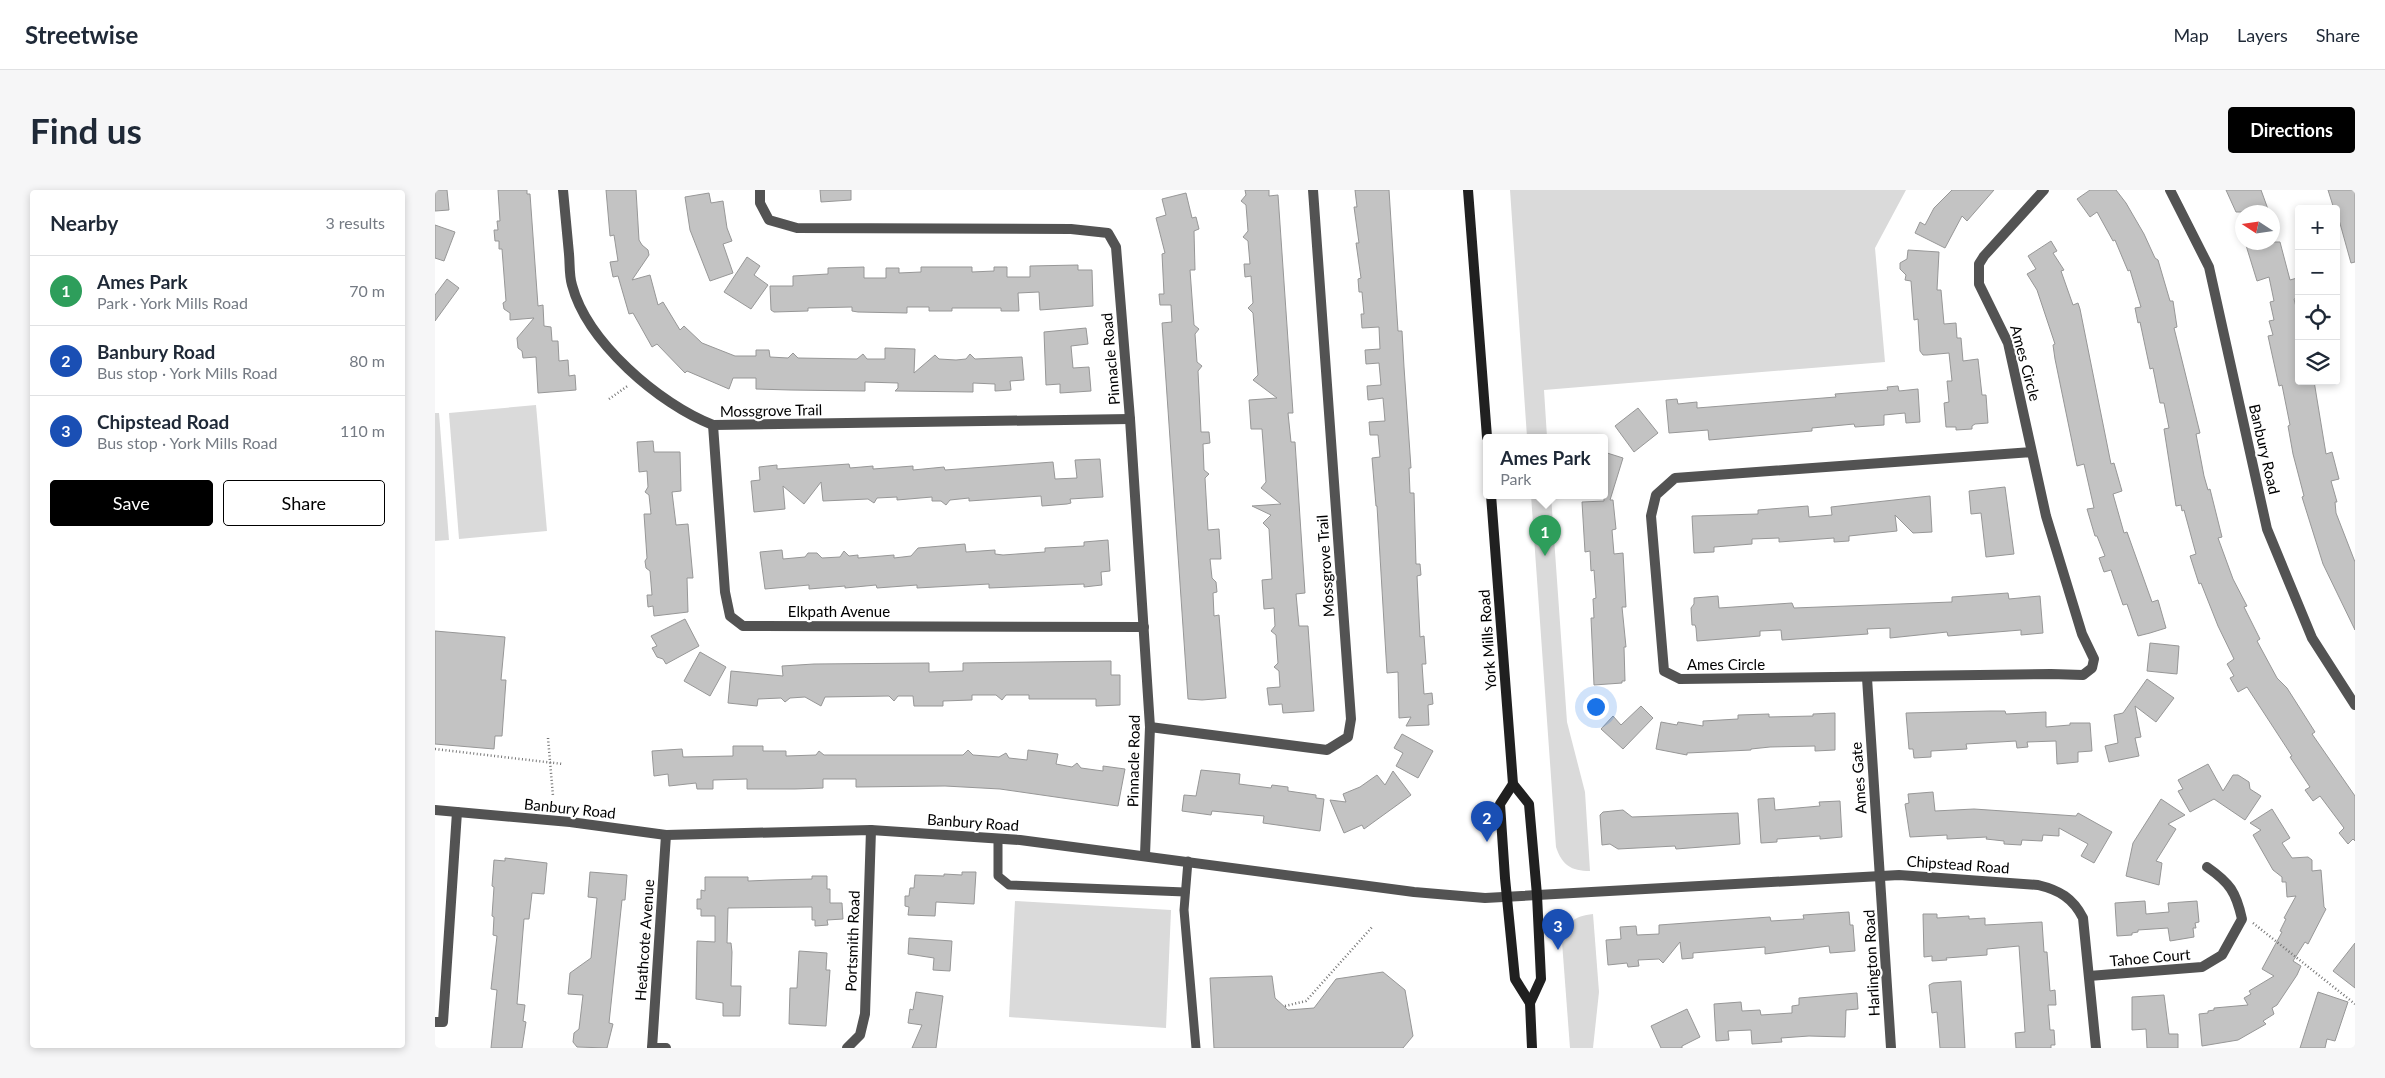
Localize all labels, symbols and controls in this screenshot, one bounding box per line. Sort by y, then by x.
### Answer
text: Streetwise [25,20,138,49]
text: Map [2173,24,2209,46]
text: Layers [2237,24,2288,46]
text: Share [2316,24,2360,46]
button: Directions [2228,107,2355,153]
text: Find us [30,109,142,151]
north arrow [2235,205,2280,250]
map controls [2295,205,2340,385]
button: + [2295,205,2340,250]
text: Nearby [50,210,118,235]
text: 3 results [325,213,385,232]
button: − [2295,250,2340,295]
text: Ames Park [97,270,188,293]
text: 1 [61,281,71,300]
text: 70 m [349,281,385,300]
text: Park · York Mills Road [97,293,248,312]
button: locate [2295,295,2340,340]
street label: Pinnacle Road [1097,312,1123,406]
street label: Ames Circle [2007,323,2045,403]
text: Banbury Road [97,340,215,363]
button: layers [2295,340,2340,385]
text: 2 [61,351,71,370]
text: 80 m [349,351,385,370]
text: Bus stop · York Mills Road [97,363,278,382]
street label: Mossgrove Trail [720,400,822,420]
street label: Banbury Road [2246,402,2284,496]
text: Chipstead Road [97,410,229,433]
text: 3 [61,421,71,440]
text: 110 m [340,421,385,440]
text: Bus stop · York Mills Road [97,433,278,452]
popup [1483,434,1608,499]
text: Ames Park [1500,446,1591,469]
text: Park [1500,469,1531,488]
button: Save [50,480,213,526]
button: Share [223,480,385,526]
street label: Mossgrove Trail [1312,514,1338,618]
pin: 1 [1529,515,1561,556]
street label: York Mills Road [1474,589,1500,691]
street label: Elkpath Avenue [788,602,890,620]
street label: Ames Circle [1687,655,1765,673]
your location [1583,694,1609,720]
street label: Pinnacle Road [1123,715,1143,807]
street label: Ames Gate [1846,741,1869,815]
street label: Banbury Road [523,794,617,822]
pin: 2 [1471,801,1503,842]
street label: Banbury Road [926,810,1020,834]
street label: Chipstead Road [1906,851,2010,877]
street label: Heathcote Avenue [631,878,657,1001]
street label: Portsmith Road [841,890,863,992]
pin: 3 [1542,909,1574,950]
street label: Harlington Road [1859,909,1883,1017]
street label: Tahoe Court [2109,944,2192,969]

